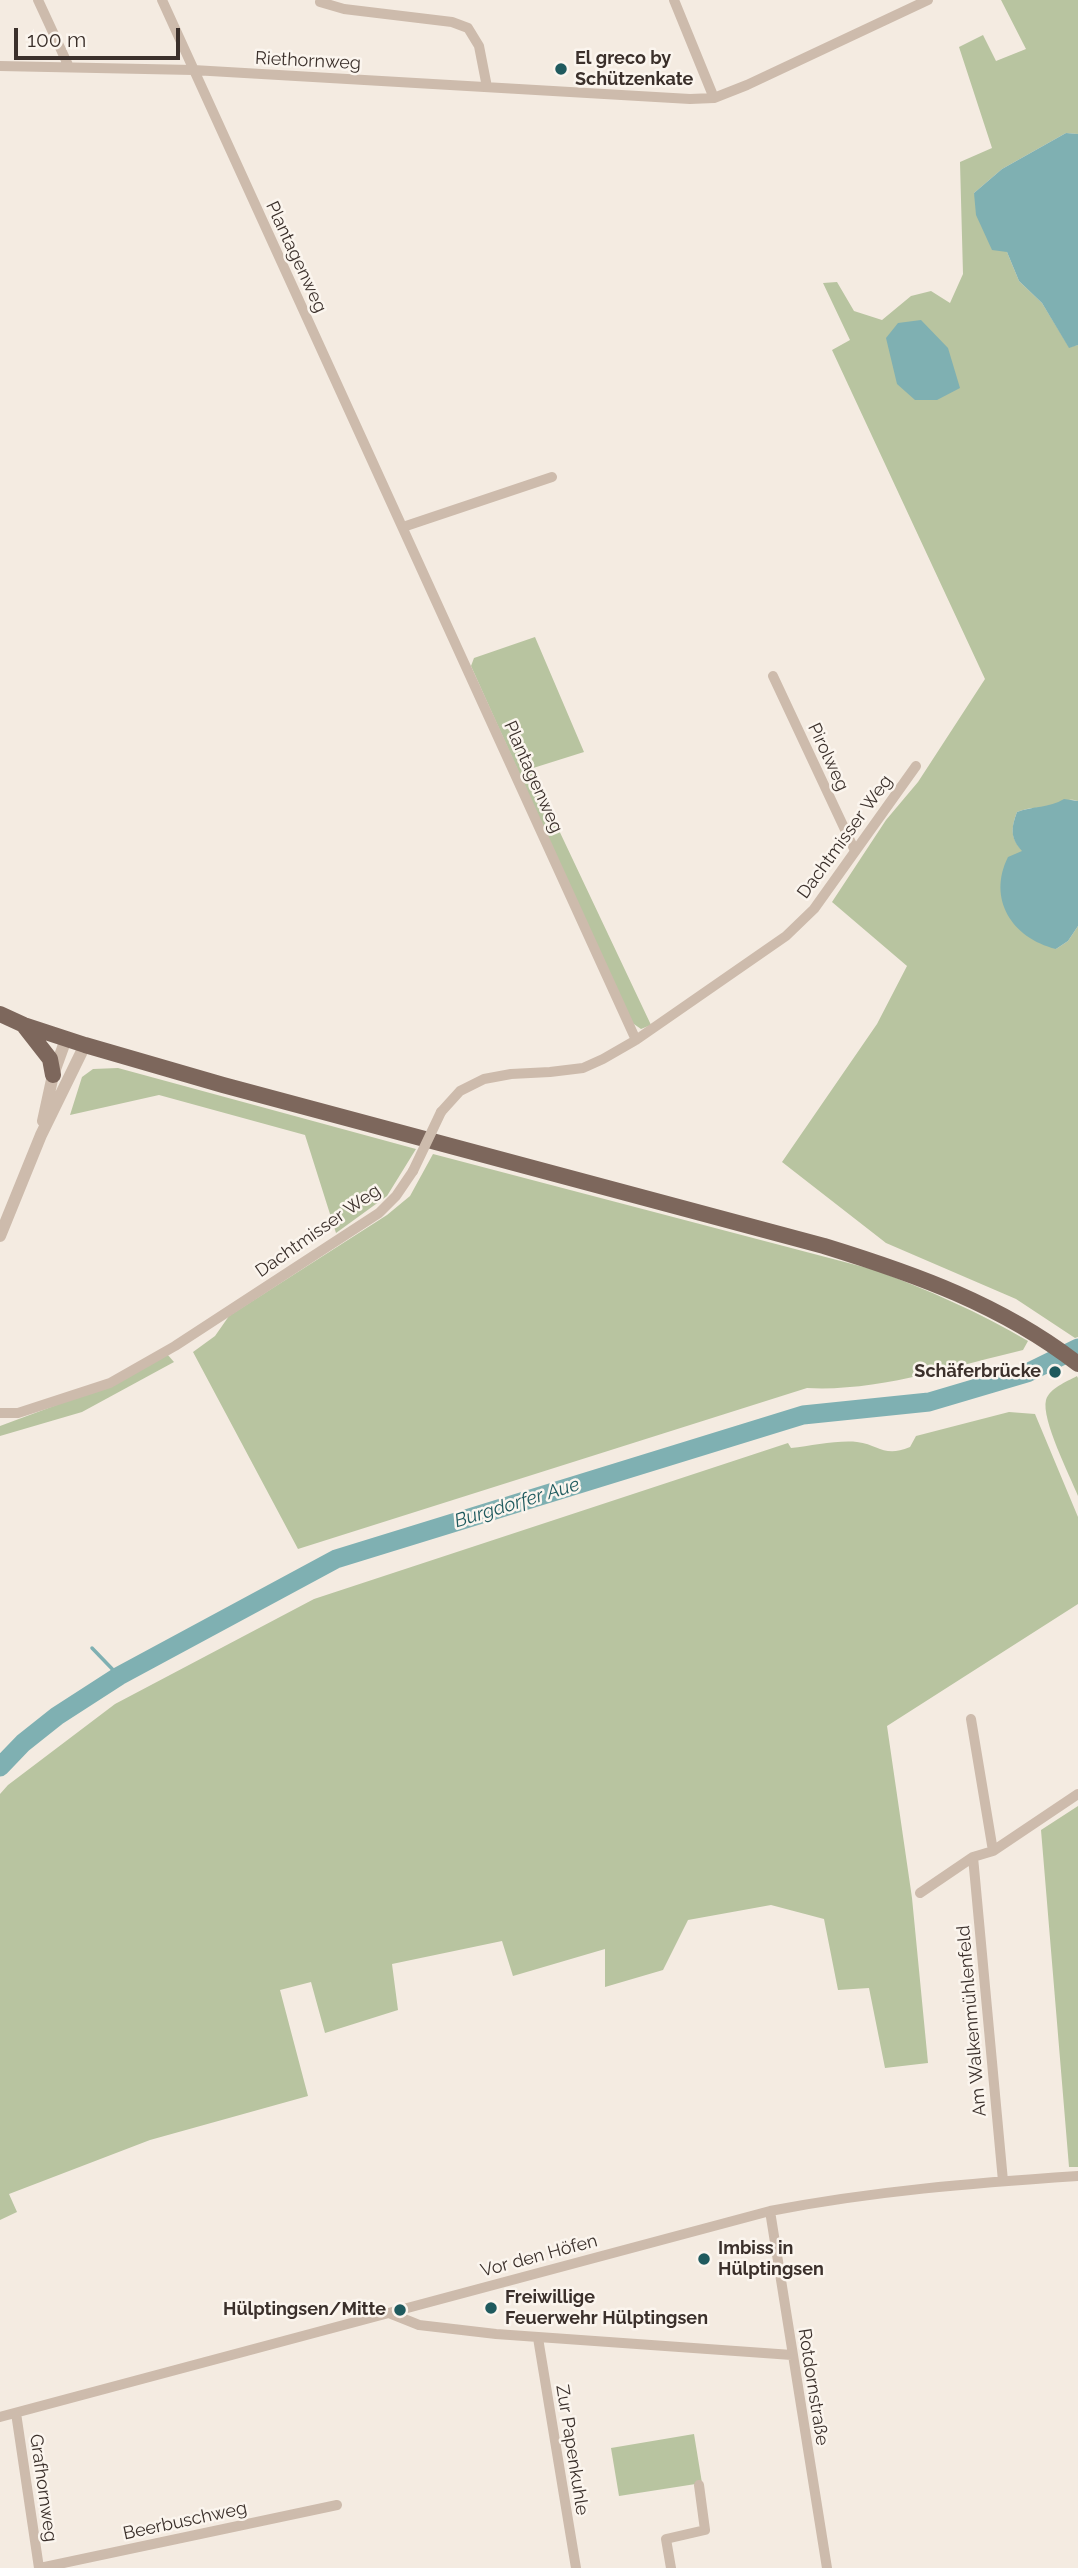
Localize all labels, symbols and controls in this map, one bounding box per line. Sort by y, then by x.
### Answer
scale bar [18,14,184,58]
text: 100 m [27,27,86,52]
street label: Riethornweg [255,47,361,75]
place label: El greco by Schützenkate [575,48,693,90]
marker: El greco by Schützenkate [553,61,569,77]
street label: Plantagenweg [261,198,331,316]
street label: Plantagenweg [499,718,567,836]
street label: Pirolweg [803,720,853,794]
street label: Dachtmisser Weg [793,771,897,903]
street label: Dachtmisser Weg [251,1180,385,1282]
place label: Schäferbrücke [914,1361,1041,1383]
marker: Schäferbrücke [1047,1364,1063,1380]
water label: Burgdorfer Aue [452,1473,582,1533]
street label: Am Walkenmühlenfeld [953,1924,991,2118]
street label: Vor den Höfen [478,2230,600,2282]
place label: Imbiss in Hülptingsen [718,2238,824,2280]
marker: Imbiss in Hülptingsen [696,2251,712,2267]
place label: Freiwillige Feuerwehr Hülptingsen [505,2287,708,2330]
place label: Hülptingsen/Mitte [223,2299,386,2321]
marker: Freiwillige Feuerwehr Hülptingsen [483,2300,499,2316]
marker: Hülptingsen/Mitte [392,2302,408,2318]
street label: Rotdornstraße [793,2327,833,2447]
street label: Zur Papenkuhle [551,2383,593,2517]
street label: Grafhornweg [25,2433,61,2543]
street label: Beerbuschweg [121,2497,249,2545]

